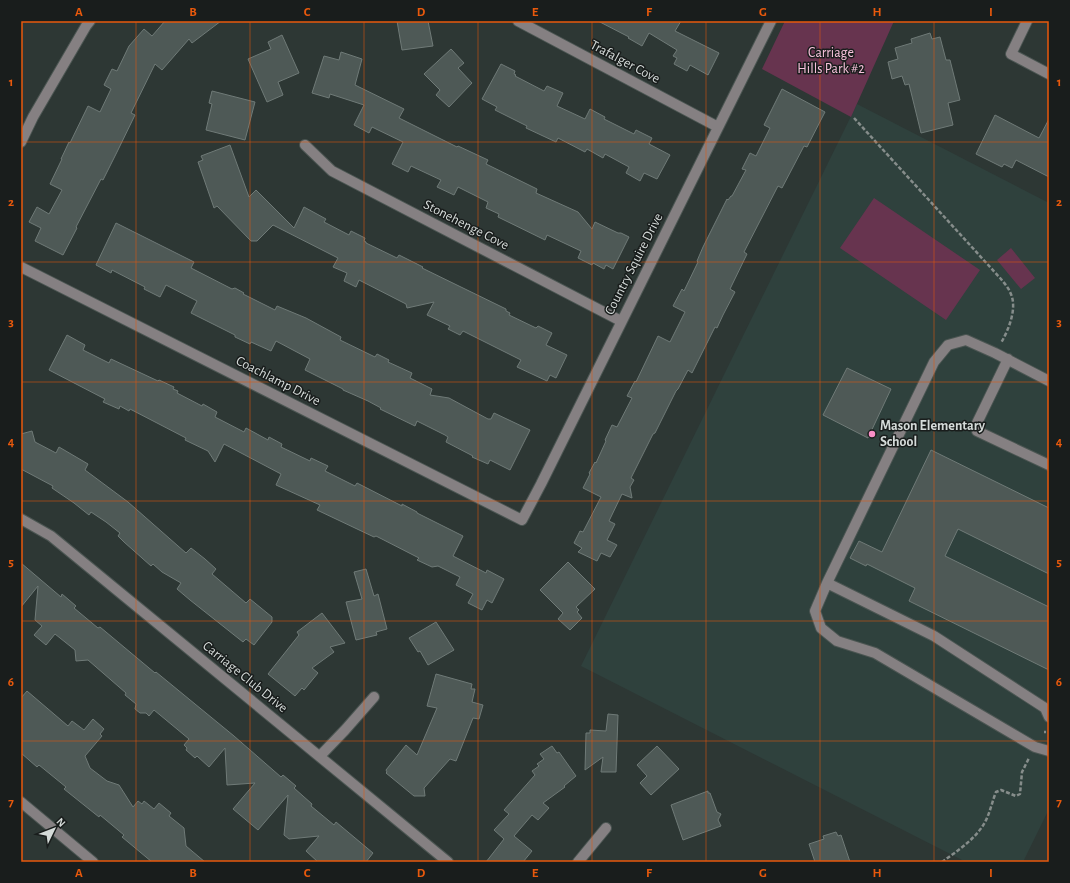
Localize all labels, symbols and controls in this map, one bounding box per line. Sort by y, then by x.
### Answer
text: A [75,6,83,19]
text: B [189,6,197,19]
text: C [304,6,311,19]
text: D [417,6,426,19]
text: E [532,6,539,19]
text: F [646,6,653,19]
text: G [759,6,767,19]
text: H [872,6,882,19]
text: I [989,6,993,19]
street label: Trafalger Cove [588,38,662,86]
park label: Carriage Hills Park #2 [797,46,865,76]
text: 1 [9,76,13,89]
text: 1 [1057,76,1061,89]
text: 2 [8,196,14,209]
text: 2 [1056,196,1062,209]
street label: Stonehenge Cove [421,197,511,253]
street label: Country Squire Drive [602,211,666,317]
text: 3 [8,316,14,329]
text: 3 [1056,316,1062,329]
street label: Coachlamp Drive [234,354,322,408]
place label: Mason Elementary School [880,419,986,449]
marker: Mason Elementary School [867,429,877,439]
text: 4 [8,436,15,449]
text: 4 [1056,436,1063,449]
text: 5 [8,556,14,569]
text: 5 [1056,556,1062,569]
street label: Carriage Club Drive [200,639,290,715]
text: 6 [8,676,14,689]
text: 6 [1056,676,1062,689]
text: 7 [8,796,14,809]
text: 7 [1056,796,1062,809]
north arrow [34,809,74,849]
text: N [54,816,68,829]
text: A [75,867,83,880]
text: B [189,867,197,880]
text: C [304,867,311,880]
text: D [417,867,426,880]
text: E [532,867,539,880]
text: F [646,867,653,880]
text: G [759,867,767,880]
text: H [872,867,882,880]
text: I [989,867,993,880]

